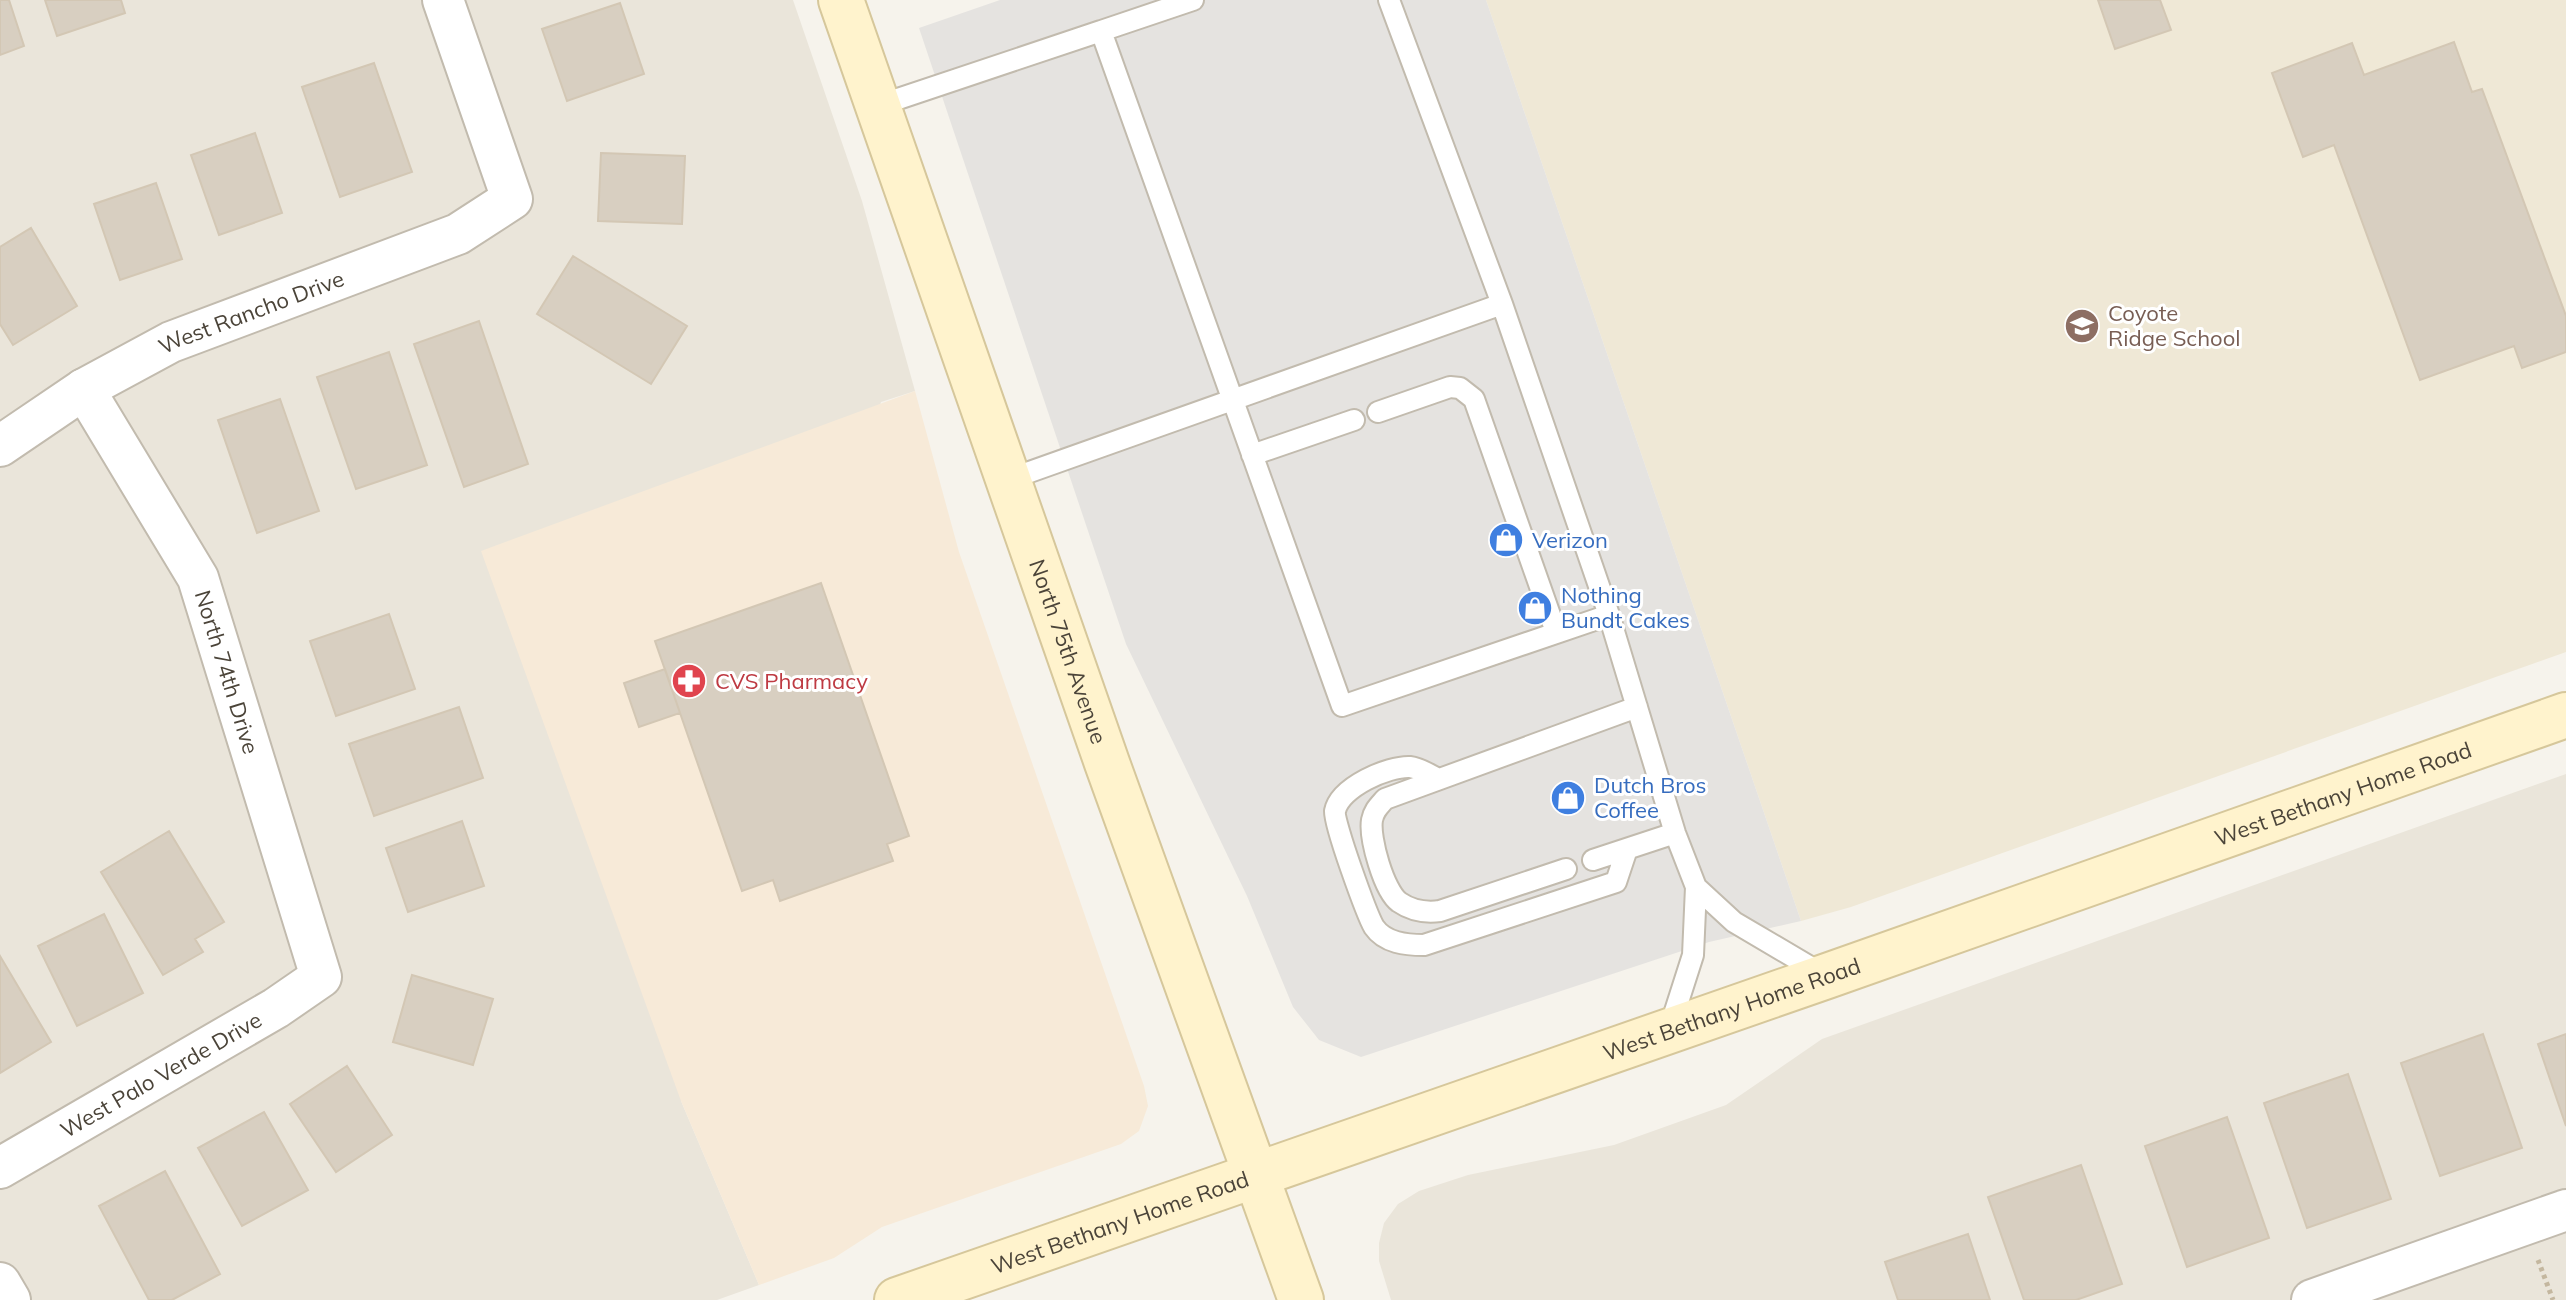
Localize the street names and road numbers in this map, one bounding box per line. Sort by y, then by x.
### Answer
street label: West Rancho Drive [153,264,348,360]
street label: North 75th Avenue [1023,556,1113,747]
street label: North 74th Drive [189,587,265,757]
street label: West Bethany Home Road [2211,735,2475,852]
street label: West Bethany Home Road [1599,951,1864,1067]
street label: West Palo Verde Drive [55,1005,267,1144]
street label: West Bethany Home Road [987,1165,1252,1280]

